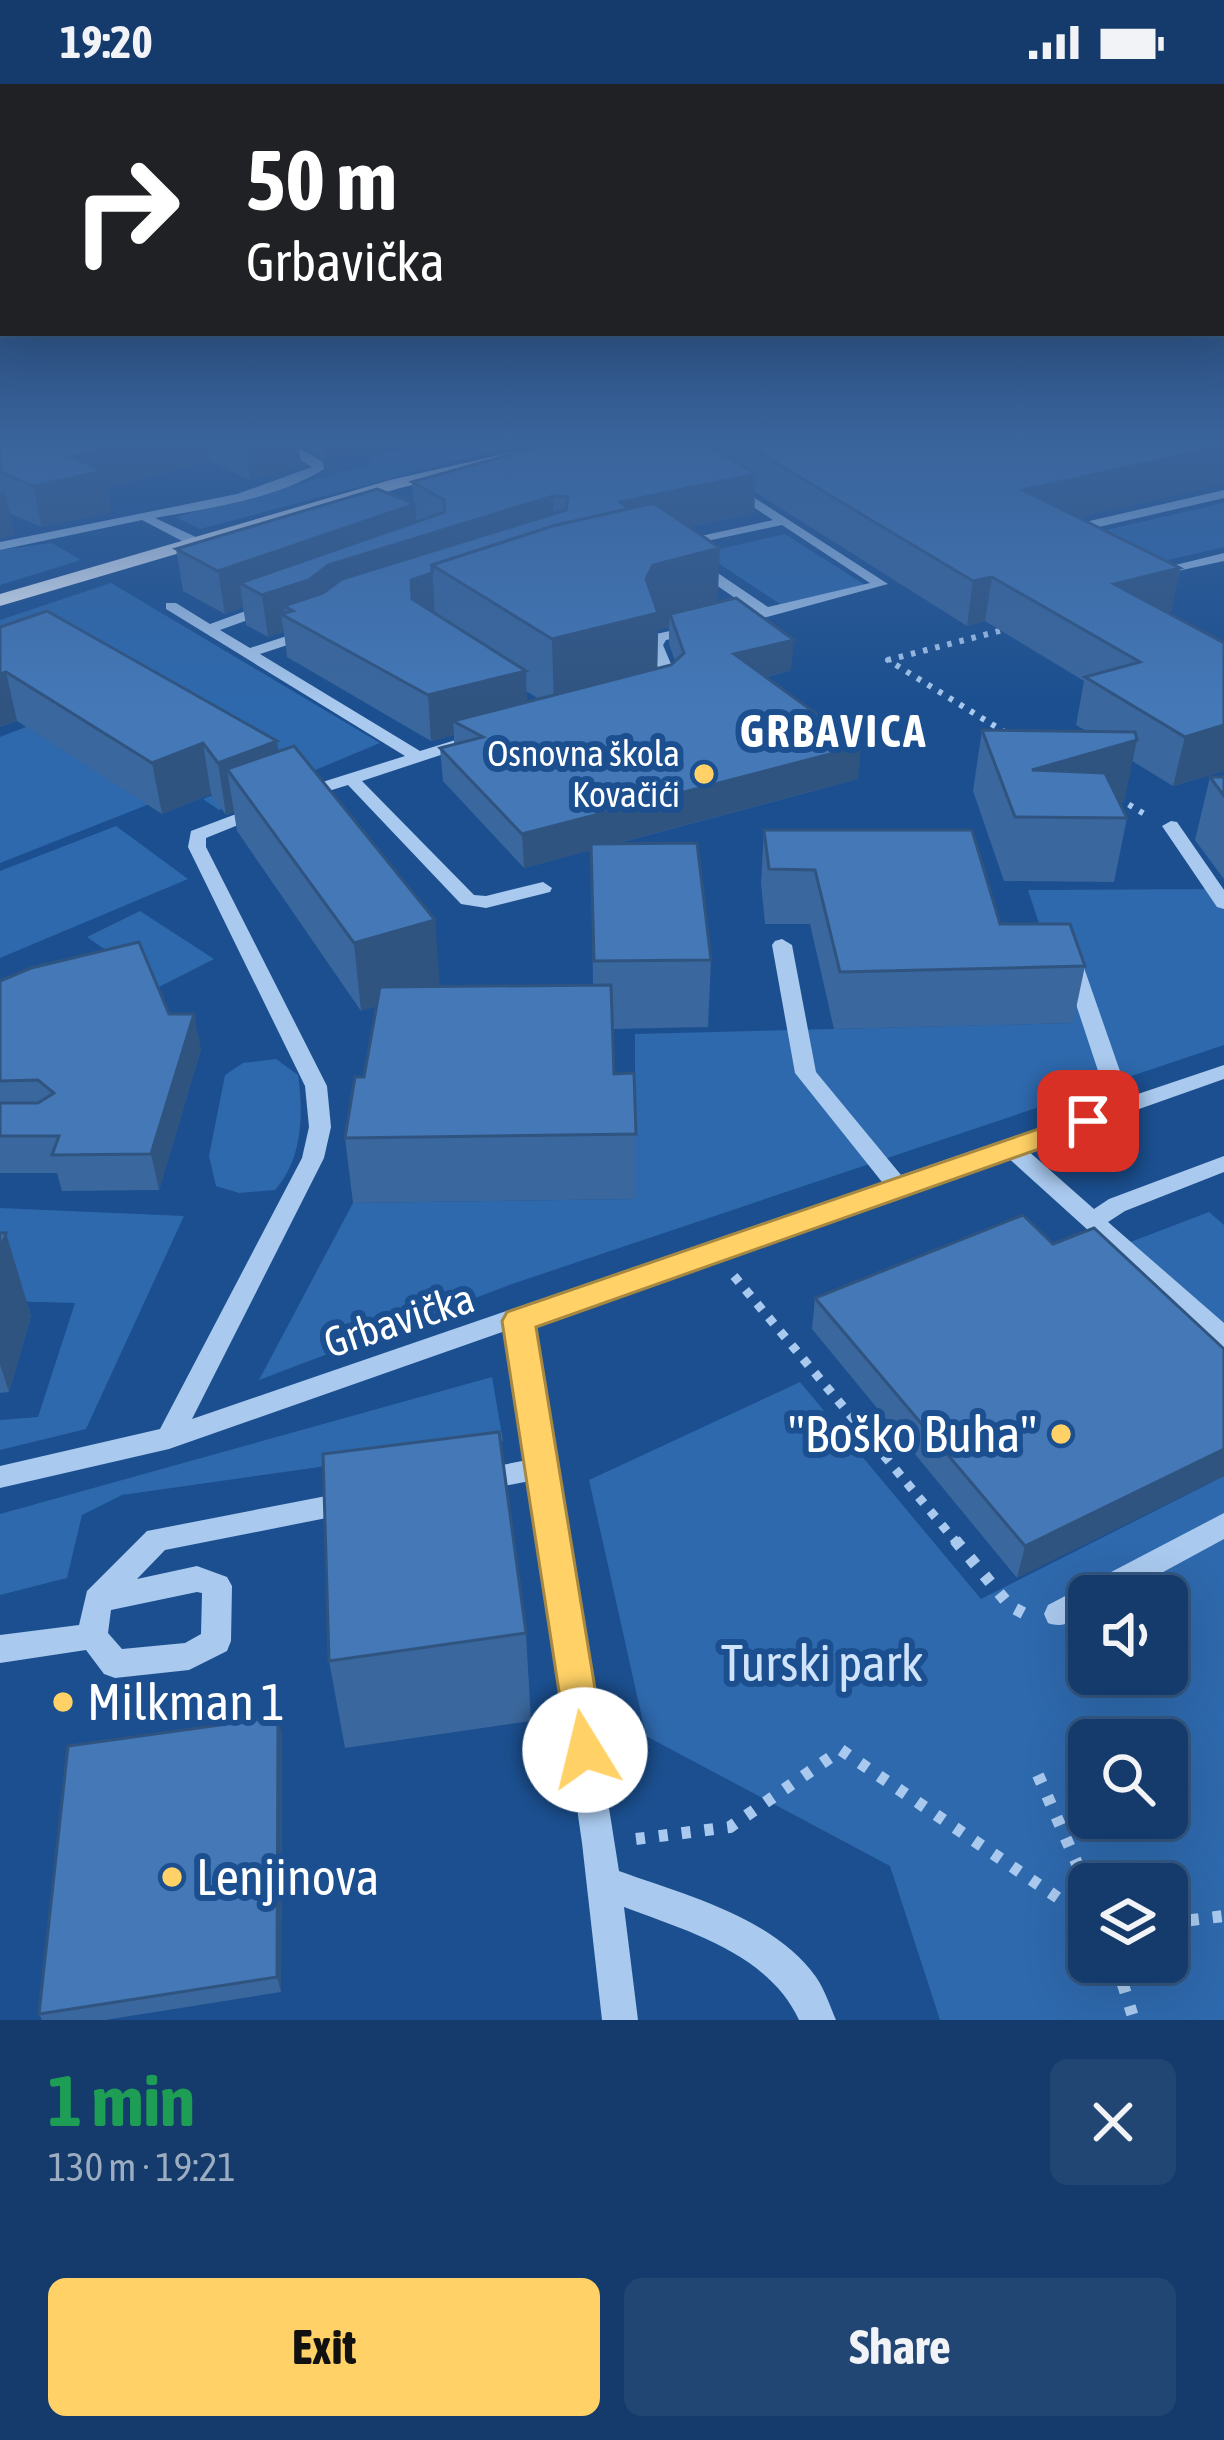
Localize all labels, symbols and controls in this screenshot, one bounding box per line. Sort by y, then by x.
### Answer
text: 19:20 [60,16,153,68]
icon: right [48,132,204,288]
text: 50 m [246,132,397,228]
text: Grbavička [246,231,445,292]
district label: GRBAVICA [740,705,928,757]
place label: Osnovna škola Kovačići [487,732,680,815]
marker: Osnovna škola Kovačići [691,761,717,787]
pin [1037,1070,1139,1172]
icon: arrive [1055,1088,1121,1154]
street label: Grbavička [318,1273,480,1367]
place label: "Boško Buha" [788,1404,1037,1463]
marker: "Boško Buha" [1048,1421,1074,1447]
map controls [1068,1575,1188,1983]
button: sound [1068,1575,1188,1695]
park label: Turski park [721,1633,923,1692]
place label: Milkman 1 [87,1672,285,1731]
position arrow [522,1687,648,1813]
marker: Milkman 1 [50,1689,76,1715]
button: search [1068,1719,1188,1839]
place label: Lenjinova [196,1847,380,1906]
button: layers [1068,1863,1188,1983]
marker: Lenjinova [159,1864,185,1890]
text: 1 min [48,2059,195,2141]
button: close [1050,2059,1176,2185]
text: 130 m · 19:21 [48,2145,236,2189]
button: Exit [48,2278,600,2416]
button: Share [624,2278,1176,2416]

